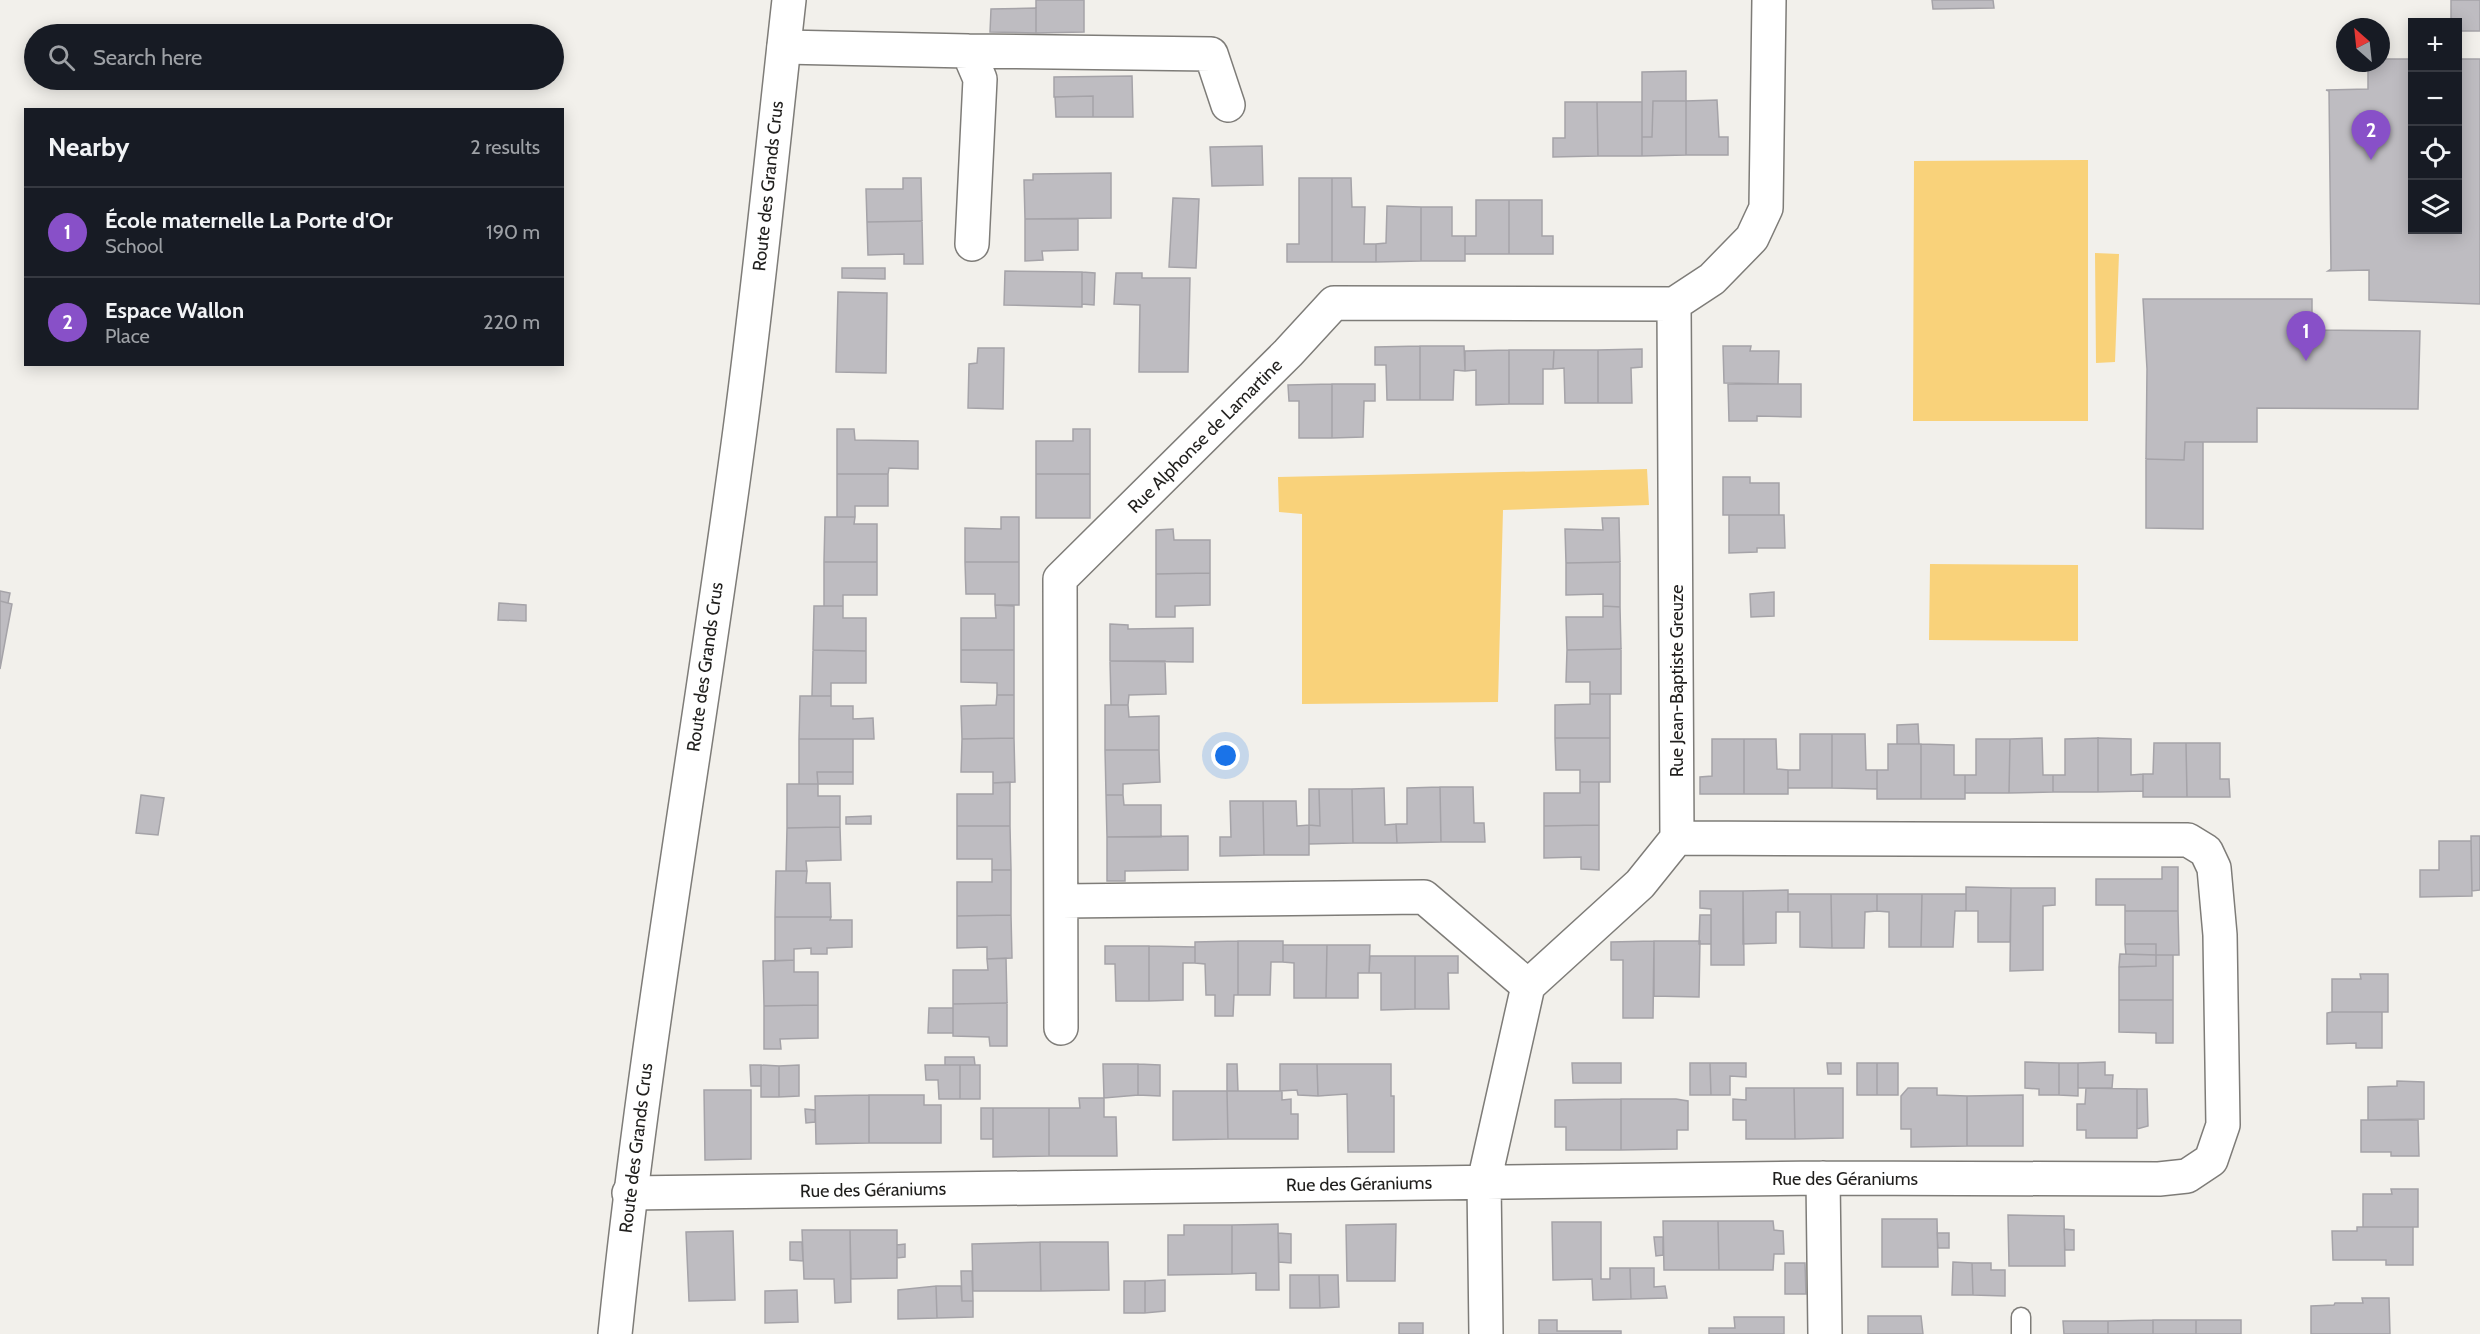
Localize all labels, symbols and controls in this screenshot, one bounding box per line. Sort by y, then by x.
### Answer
north arrow [2336,18,2390,72]
map controls [2408,18,2462,234]
button: + [2408,18,2462,72]
search box [24,24,564,90]
icon: search [45,41,78,74]
text: Search here [93,44,202,71]
button: − [2408,72,2462,126]
street label: Route des Grands Crus [748,100,788,272]
pin: 2 [2352,110,2390,160]
button: locate [2408,126,2462,180]
text: Nearby [48,131,129,163]
text: 2 results [470,135,540,159]
button: layers [2408,180,2462,234]
text: École maternelle La Porte d'Or [105,207,393,234]
text: 1 [64,220,71,244]
text: 190 m [486,220,540,244]
text: School [105,234,163,258]
text: Espace Wallon [105,297,244,324]
text: 2 [62,310,73,334]
text: 220 m [483,310,540,334]
pin: 1 [2286,312,2326,361]
text: Place [105,324,150,348]
street label: Rue Alphonse de Lamartine [1123,354,1287,518]
street label: Route des Grands Crus [682,581,728,753]
street label: Rue Jean-Baptiste Greuze [1666,585,1688,777]
your location [1211,741,1240,770]
street label: Route des Grands Crus [615,1062,657,1234]
street label: Rue des Géraniums [1772,1168,1918,1190]
street label: Rue des Géraniums [1286,1172,1432,1196]
street label: Rue des Géraniums [800,1178,946,1202]

